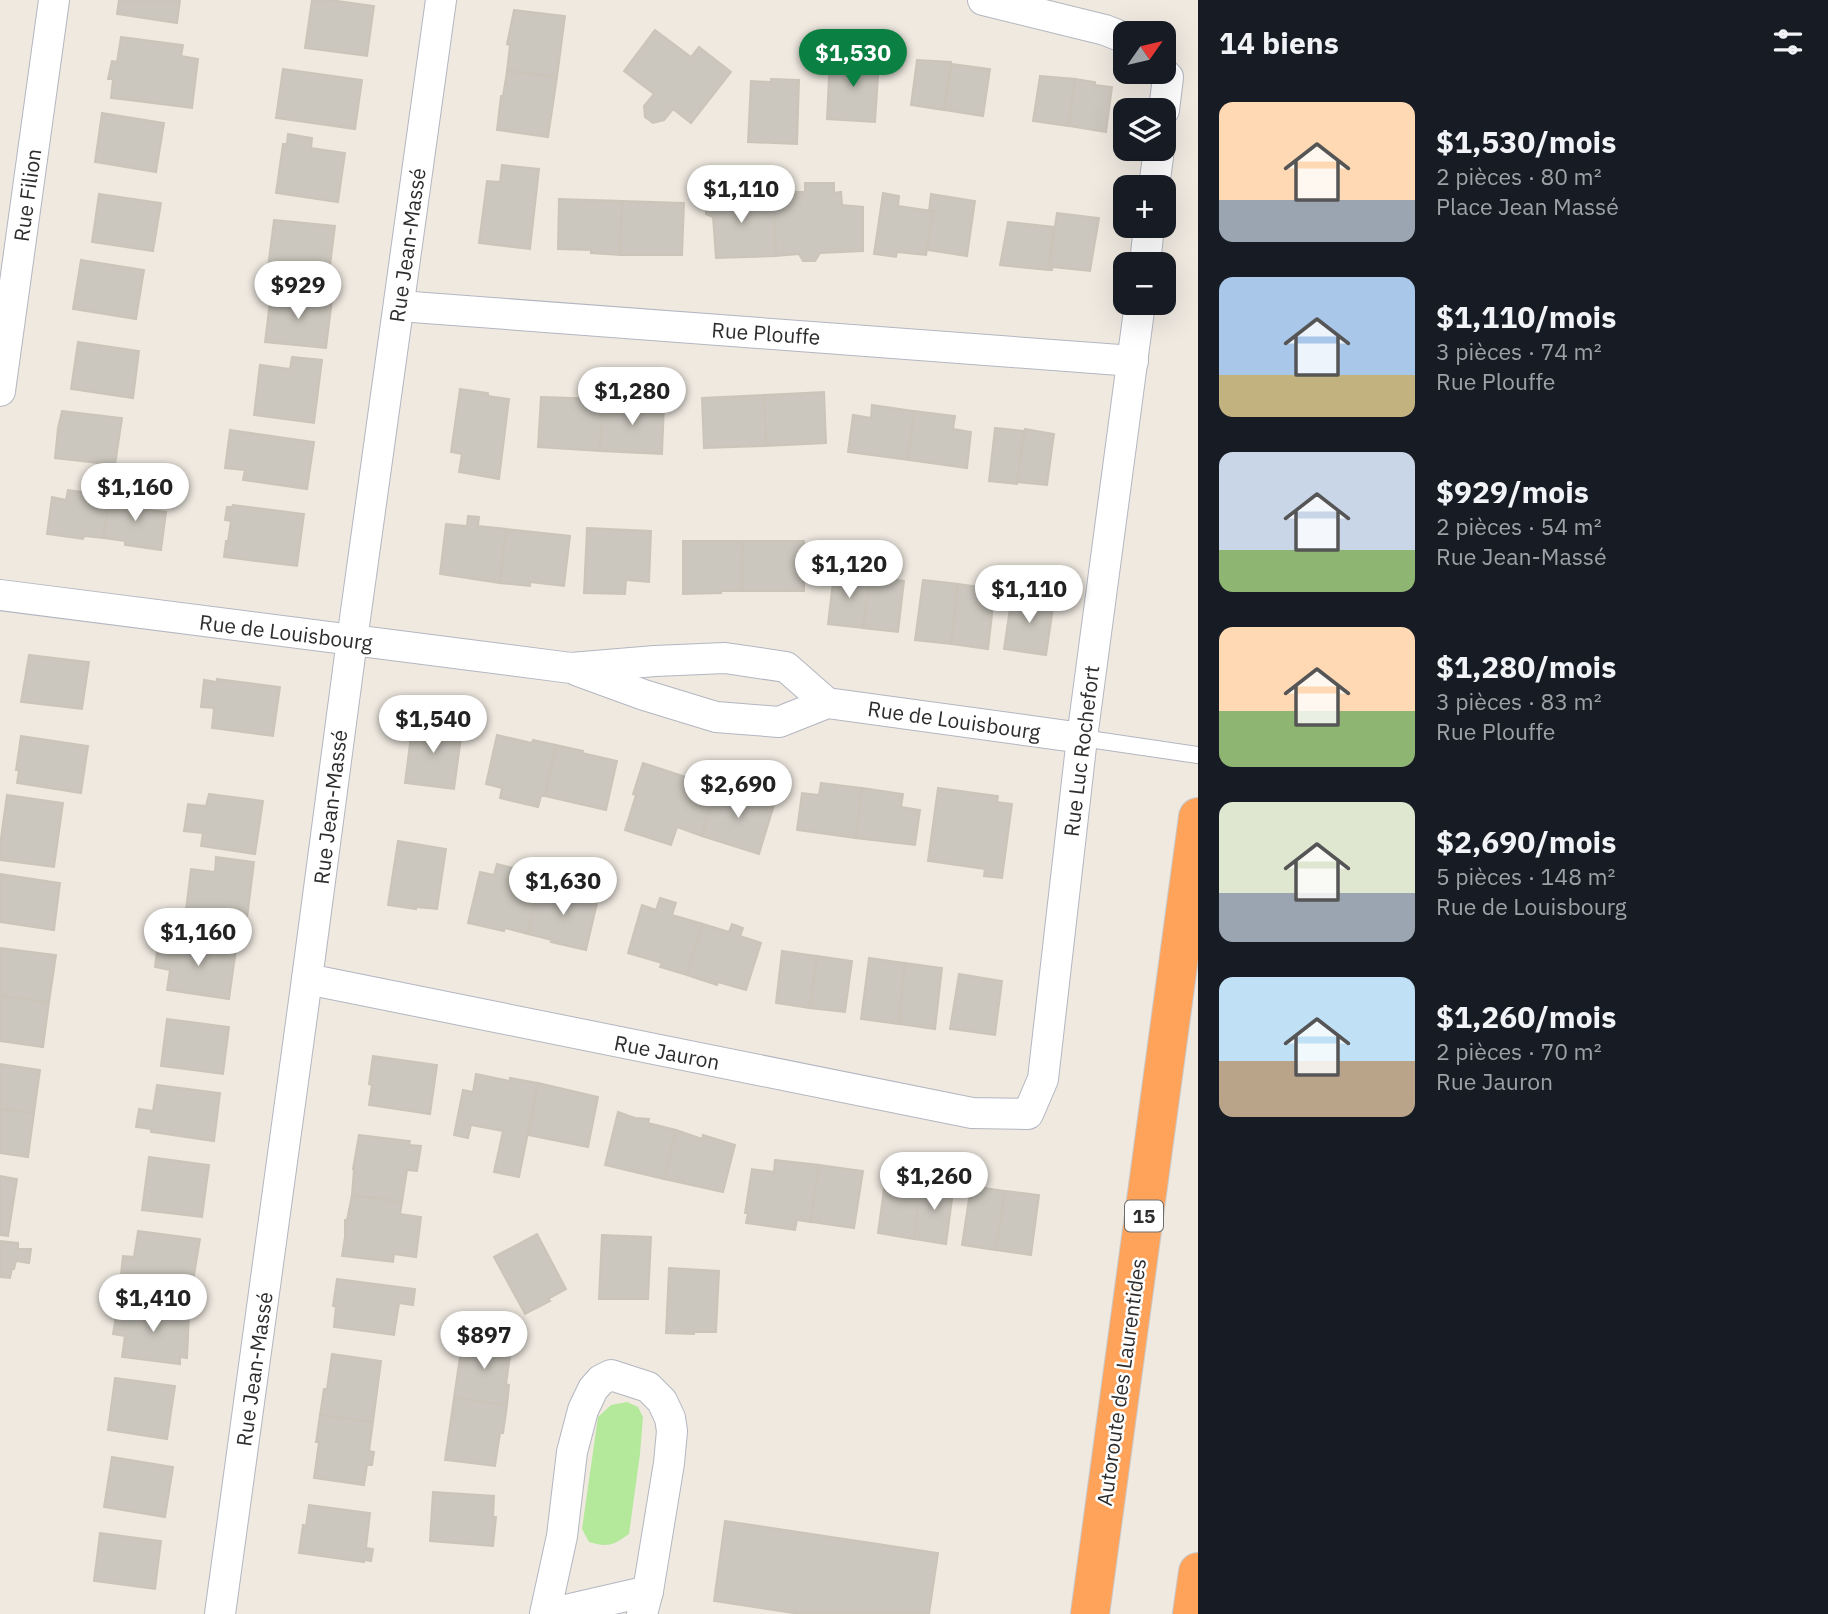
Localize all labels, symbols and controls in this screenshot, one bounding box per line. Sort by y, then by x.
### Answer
north arrow [1113,21,1176,84]
map controls [1113,21,1176,315]
text: 14 biens [1219,23,1339,62]
icon: filters [1769,23,1807,61]
pin: $1,530 [796,29,910,89]
text: $1,530 [815,37,891,67]
button: layers [1113,98,1176,161]
text: $1,530/mois [1436,122,1616,161]
icon: home [1275,130,1359,214]
street label: Rue Filion [7,147,47,243]
text: 2 pièces · 80 m² [1436,161,1602,191]
street label: Rue Jean-Massé [382,166,432,324]
pin: $1,110 [684,166,798,225]
text: $1,110 [703,173,779,203]
button: + [1113,175,1176,238]
text: Place Jean Massé [1436,191,1619,221]
button: − [1113,252,1176,315]
pin: $929 [257,262,339,321]
text: $929 [270,269,326,299]
text: $1,110/mois [1436,297,1616,336]
icon: home [1275,305,1359,389]
street label: Rue Plouffe [711,315,821,351]
text: 3 pièces · 74 m² [1436,336,1602,366]
text: Rue Plouffe [1436,366,1555,396]
pin: $1,280 [575,368,689,427]
text: $1,280 [594,375,670,405]
pin: $1,160 [78,463,192,523]
text: $1,160 [97,471,173,501]
text: $929/mois [1436,472,1589,511]
icon: home [1275,480,1359,564]
text: 2 pièces · 54 m² [1436,511,1602,541]
pin: $1,120 [792,540,906,600]
text: Rue Jean-Massé [1436,541,1607,571]
text: $1,120 [811,548,887,578]
pin: $1,110 [972,566,1086,625]
text: $1,110 [991,573,1067,603]
street label: Rue de Louisbourg [198,607,374,657]
text: $1,280/mois [1436,647,1616,686]
icon: home [1275,655,1359,739]
street label: Rue Luc Rochefort [1057,664,1105,838]
text: 3 pièces · 83 m² [1436,686,1602,716]
street label: Rue de Louisbourg [866,694,1042,746]
pin: $1,540 [376,696,490,755]
text: $1,540 [395,703,471,733]
text: Rue Plouffe [1436,716,1555,746]
street label: Rue Jean-Massé [307,728,353,886]
pin: $2,690 [681,760,795,820]
text: $2,690 [700,768,776,798]
text: $2,690/mois [1436,822,1616,861]
icon: home [1275,830,1359,914]
pin: $1,630 [506,858,620,917]
text: 5 pièces · 148 m² [1436,861,1615,891]
text: $1,630 [525,865,601,895]
text: Rue de Louisbourg [1436,891,1627,921]
pin: $1,160 [141,908,255,968]
text: $1,160 [160,916,236,946]
text: $1,260/mois [1436,997,1616,1036]
icon: home [1275,1005,1359,1089]
street label: Rue Jauron [612,1028,722,1076]
text: 2 pièces · 70 m² [1436,1036,1602,1066]
text: Rue Jauron [1436,1066,1553,1096]
pin: $1,260 [877,1152,991,1212]
text: $1,260 [896,1160,972,1190]
road number: 15 [1125,1200,1163,1232]
street label: Autoroute des Laurentides [1090,1256,1152,1508]
pin: $1,410 [96,1274,210,1334]
text: $1,410 [115,1282,191,1312]
street label: Rue Jean-Massé [229,1290,279,1448]
pin: $897 [443,1312,525,1371]
text: $897 [456,1319,512,1349]

